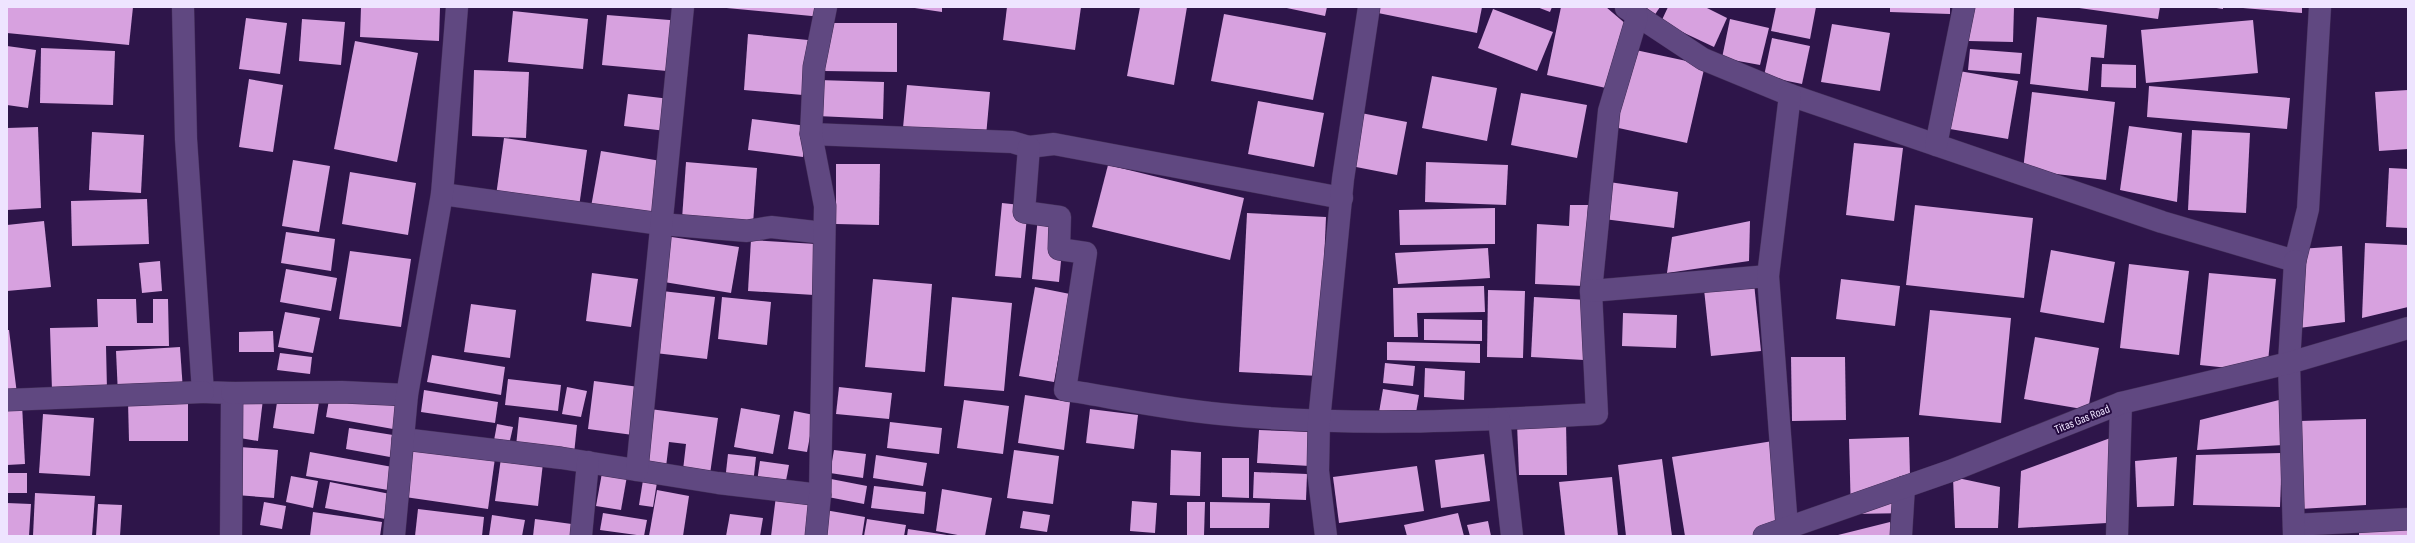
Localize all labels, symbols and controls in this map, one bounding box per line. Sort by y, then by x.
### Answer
street label: Titas Gas Road [2052,402,2112,437]

